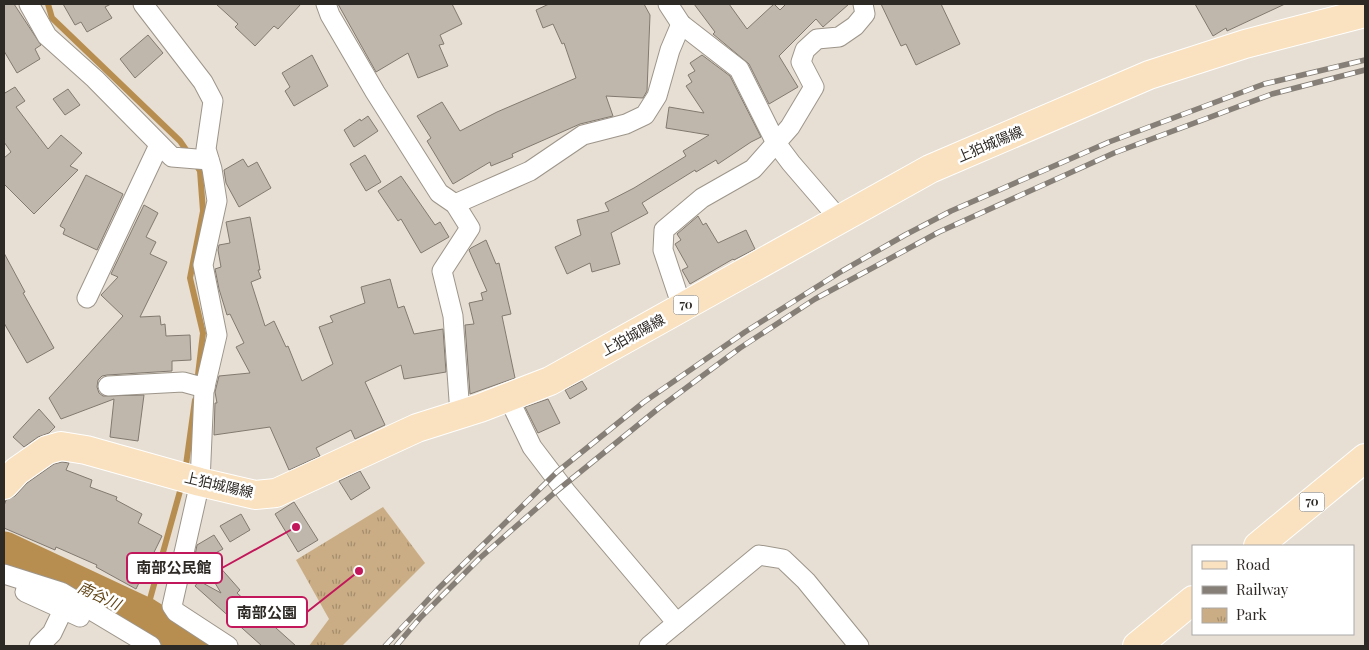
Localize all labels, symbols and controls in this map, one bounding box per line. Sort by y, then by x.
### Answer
street label: 上狛城陽線 [954,121,1026,166]
road number: 70 [674,296,698,314]
street label: 上狛城陽線 [598,309,668,360]
street label: 上狛城陽線 [183,467,255,502]
road number: 70 [1300,492,1324,512]
legend [1192,545,1354,635]
callout: 南部公民館 [127,553,222,583]
text: Road [1236,554,1270,574]
text: 南部公民館 [136,557,212,577]
water label: 南谷川 [75,577,126,615]
text: Railway [1236,579,1289,599]
callout: 南部公園 [227,597,307,627]
text: 南部公園 [237,602,297,622]
text: Park [1236,604,1268,624]

